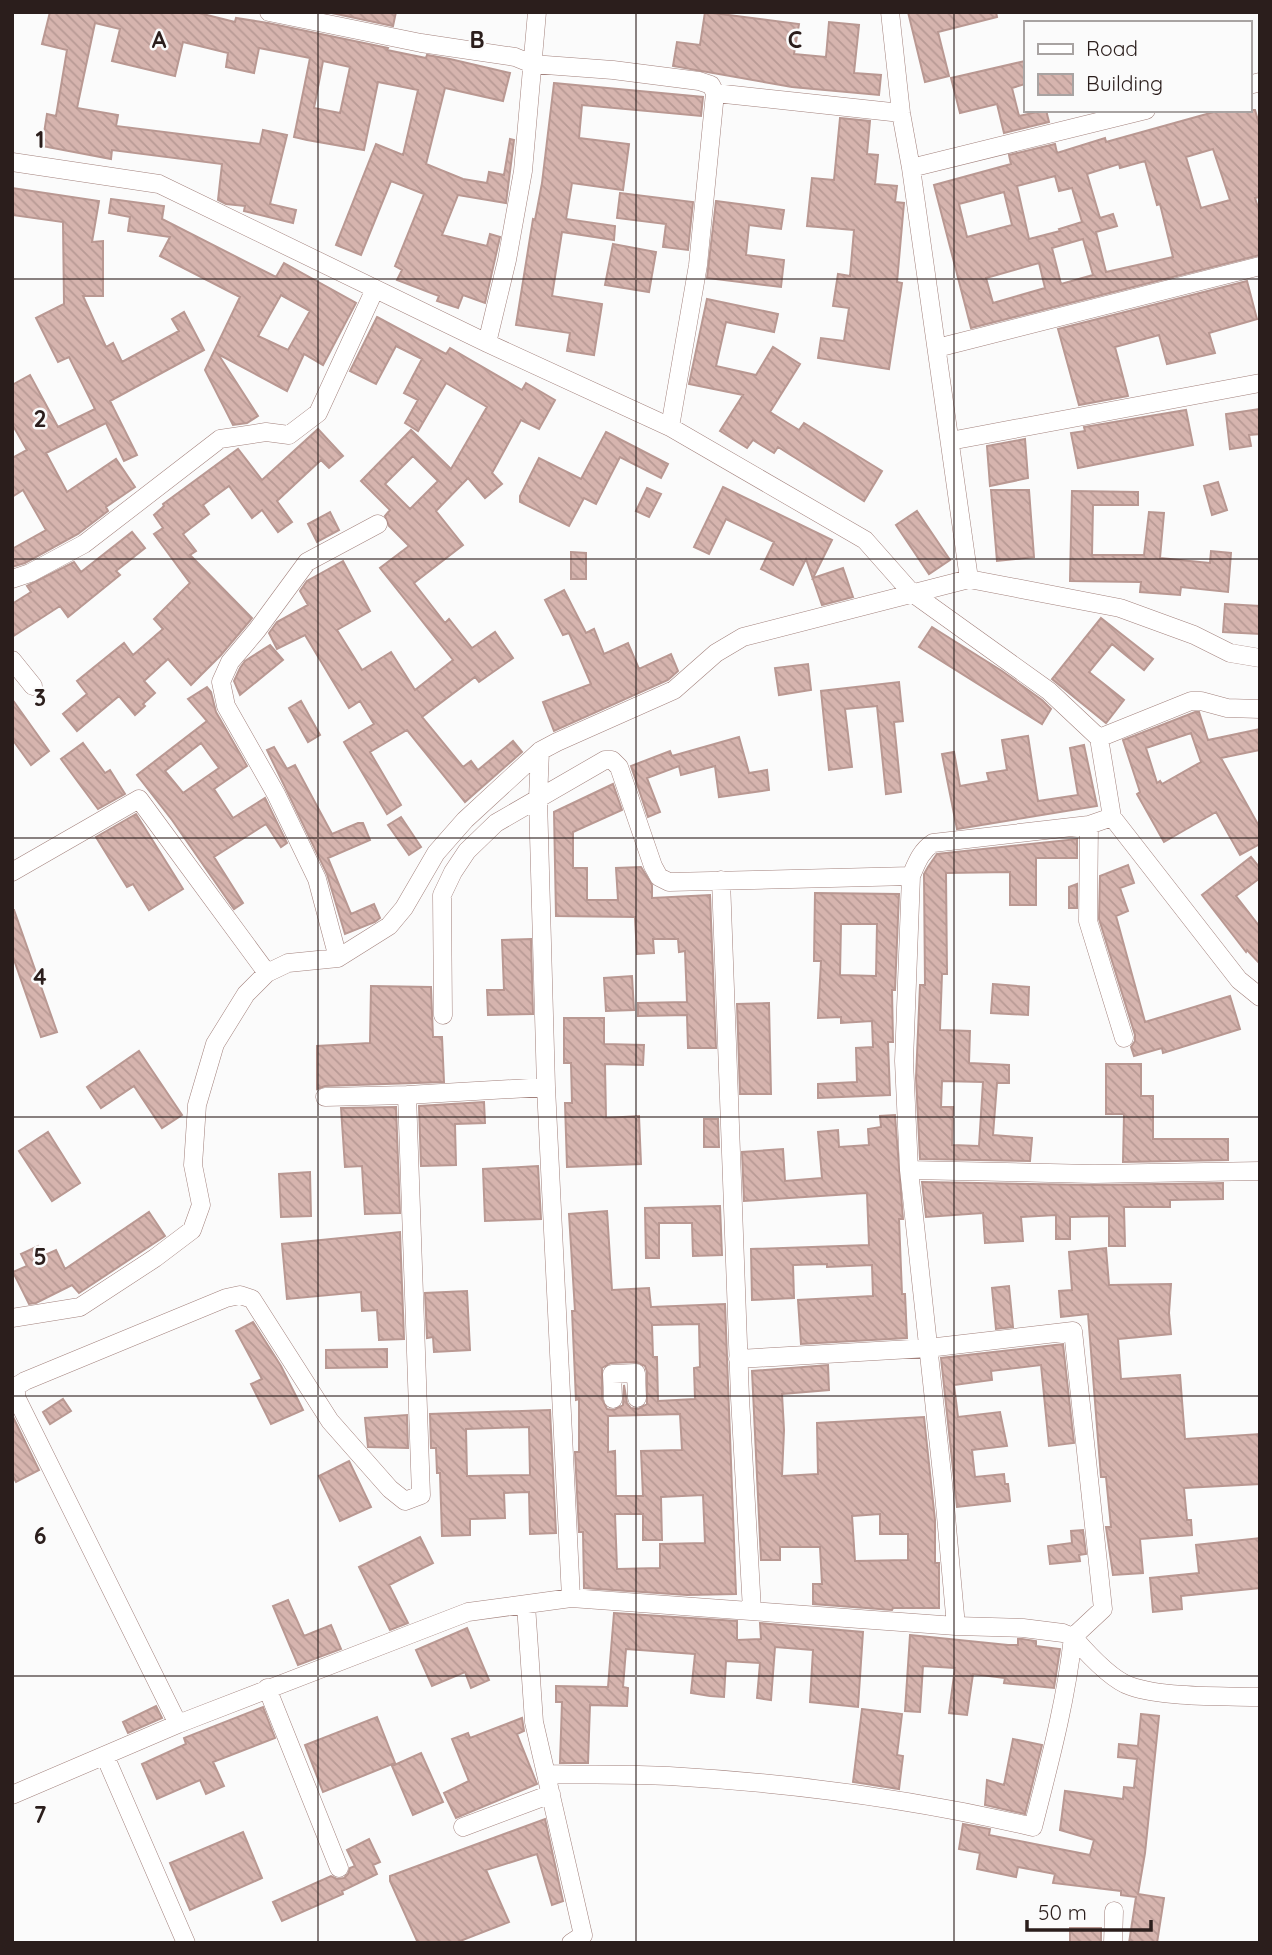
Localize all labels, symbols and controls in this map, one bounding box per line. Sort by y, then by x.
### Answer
legend [1024,21,1251,112]
text: A [152,25,167,54]
text: B [469,25,485,54]
text: C [788,25,802,54]
text: Road [1086,35,1138,61]
text: Building [1086,70,1163,96]
text: 1 [36,125,44,154]
text: 2 [33,404,47,433]
text: 3 [34,683,46,712]
text: 4 [33,962,47,991]
text: 5 [33,1242,47,1271]
text: 6 [34,1521,46,1550]
text: 7 [34,1800,47,1829]
scale bar [1027,1888,1151,1932]
text: 50 m [1038,1899,1087,1925]

